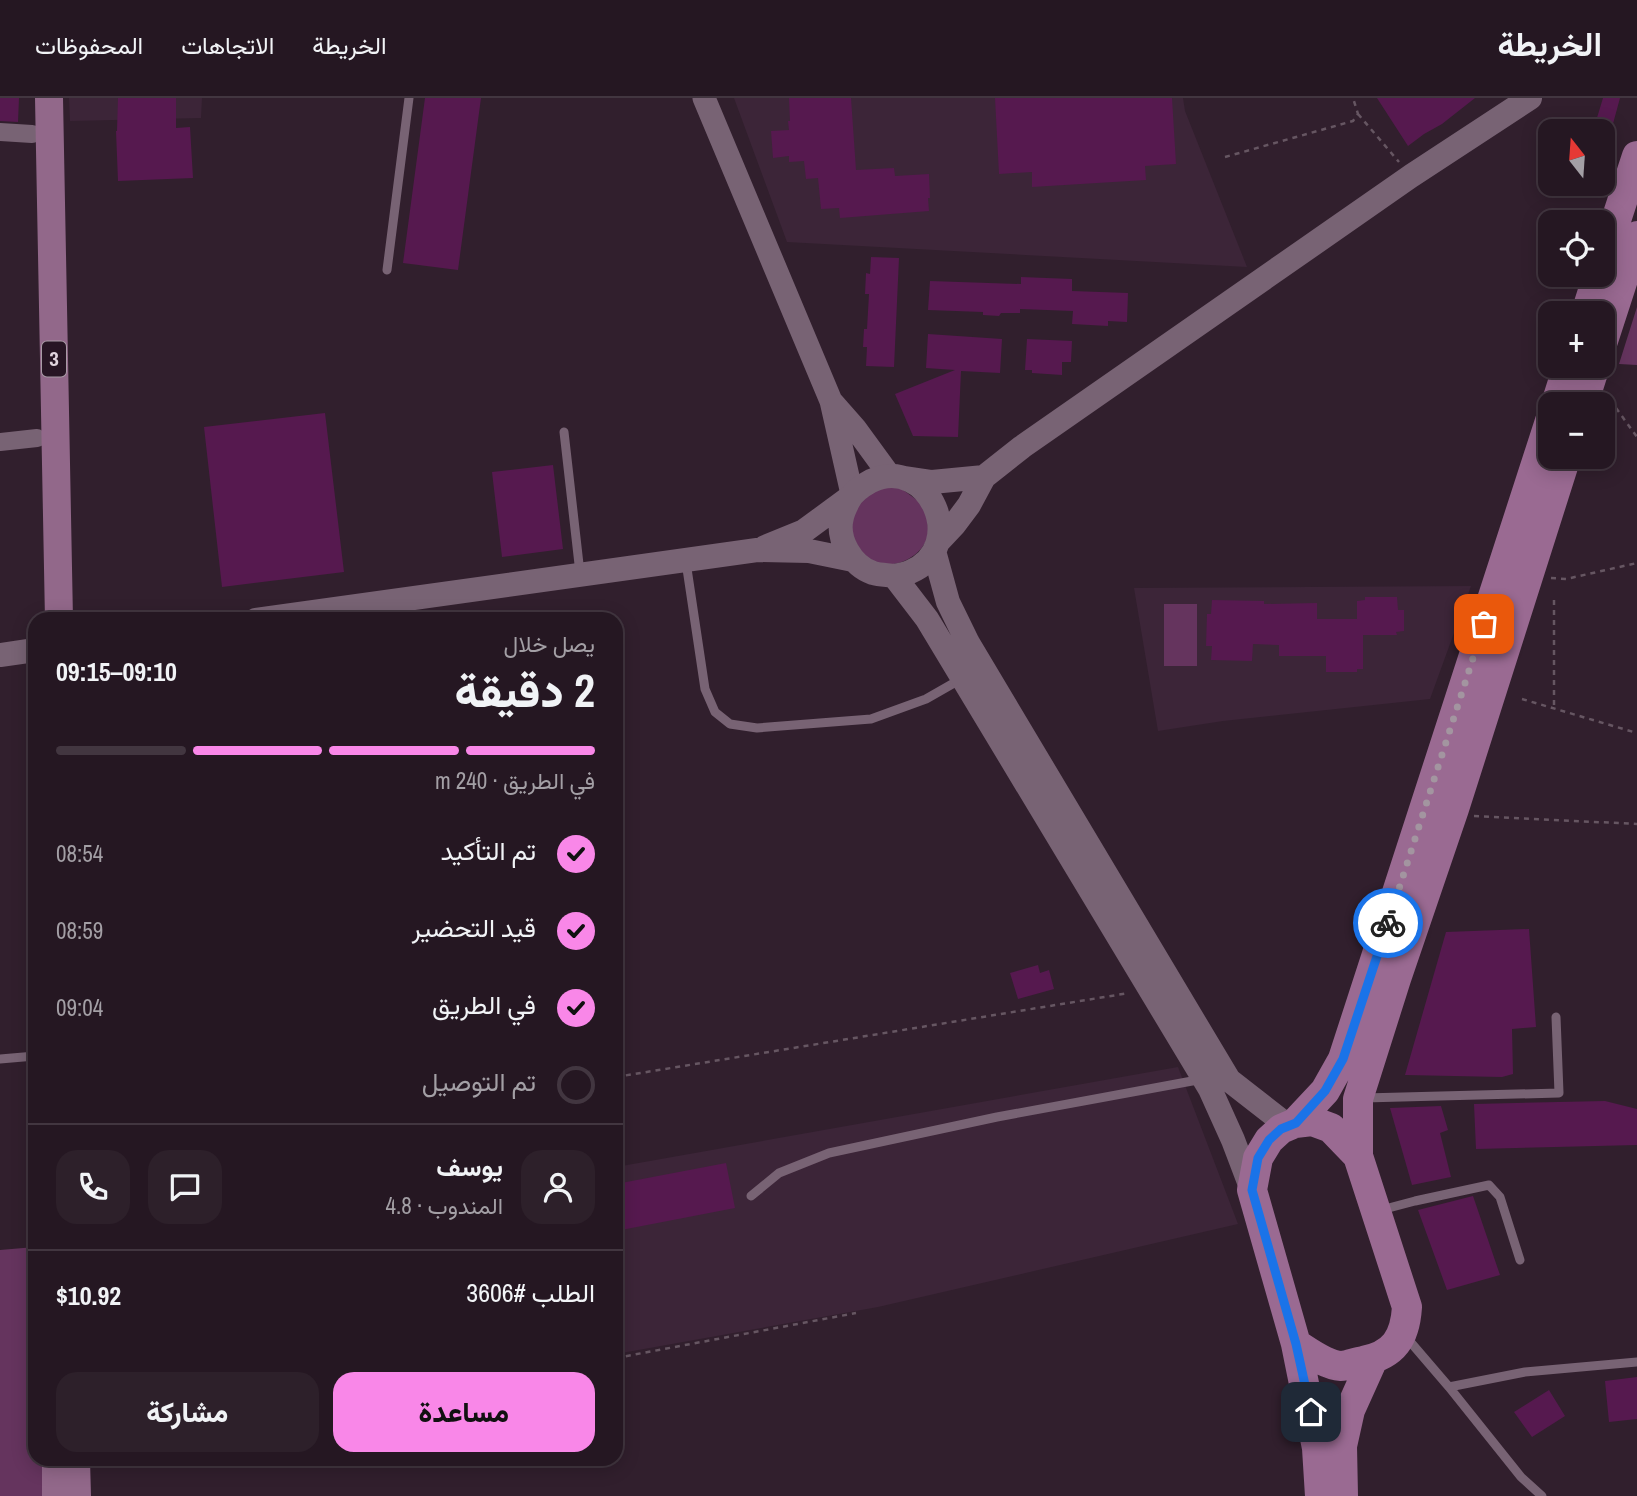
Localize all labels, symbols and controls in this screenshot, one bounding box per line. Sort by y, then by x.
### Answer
text: الخريطة [1498,22,1602,66]
text: المحفوظات [35,29,143,61]
text: الاتجاهات [181,29,274,61]
text: الخريطة [312,29,387,61]
north arrow [1538,119,1615,196]
map controls [1538,119,1615,469]
button: locate [1538,210,1615,287]
button: + [1538,301,1615,378]
road number: 3 [42,342,66,376]
button: − [1538,392,1615,469]
pin [1454,594,1514,654]
icon: bag [1465,605,1503,643]
text: يصل خلال [503,628,595,659]
text: 09:10–09:15 [56,654,177,689]
text: 2 دقيقة [455,659,595,721]
text: في الطريق · 240 m [435,765,595,796]
text: تم التأكيد [441,833,536,868]
icon: check [557,835,595,873]
text: 08:54 [56,838,103,869]
courier [1353,888,1423,958]
icon: bike [1369,904,1407,942]
text: قيد التحضير [412,910,536,945]
icon: check [557,912,595,950]
text: 08:59 [56,915,103,946]
text: في الطريق [432,987,536,1022]
icon: check [557,989,595,1027]
text: 09:04 [56,992,103,1023]
text: تم التوصيل [422,1064,536,1099]
text: يوسف [436,1149,503,1184]
button: phone [56,1150,130,1224]
button: chat [148,1150,222,1224]
button: person [521,1150,595,1224]
text: المندوب · 4.8 [386,1190,503,1221]
text: الطلب #3606 [466,1275,595,1310]
text: $10.92 [56,1278,121,1313]
button: مشاركة [56,1372,319,1452]
button: مساعدة [333,1372,595,1452]
pin [1281,1382,1341,1442]
icon: home [1292,1393,1330,1431]

